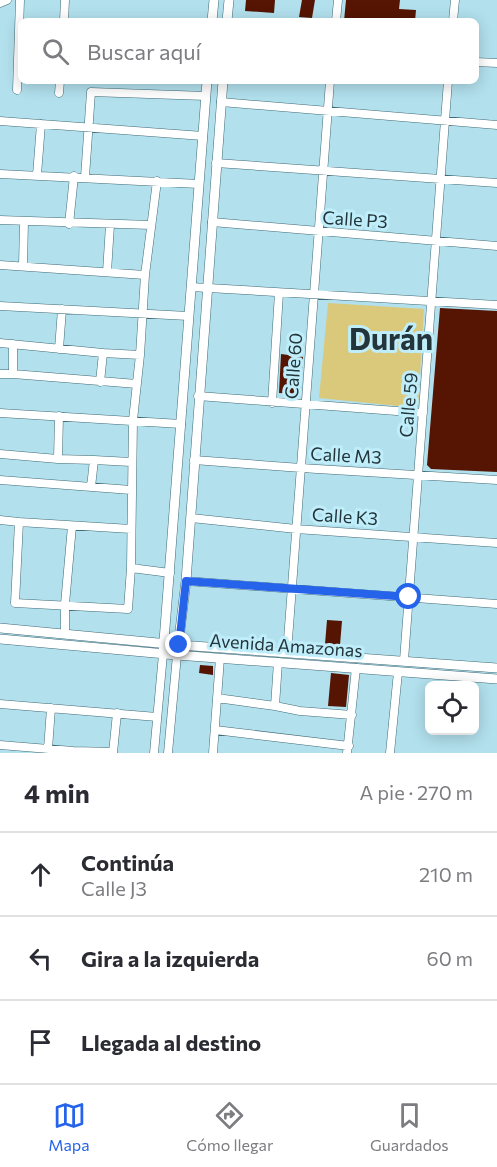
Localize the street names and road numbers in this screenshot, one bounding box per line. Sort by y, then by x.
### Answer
street label: Calle P3 [322,206,388,232]
street label: Calle 60 [280,332,306,400]
street label: Calle 59 [394,372,422,438]
street label: Calle M3 [310,442,382,468]
street label: Calle K3 [311,503,379,529]
street label: Avenida Amazonas [209,629,363,661]

